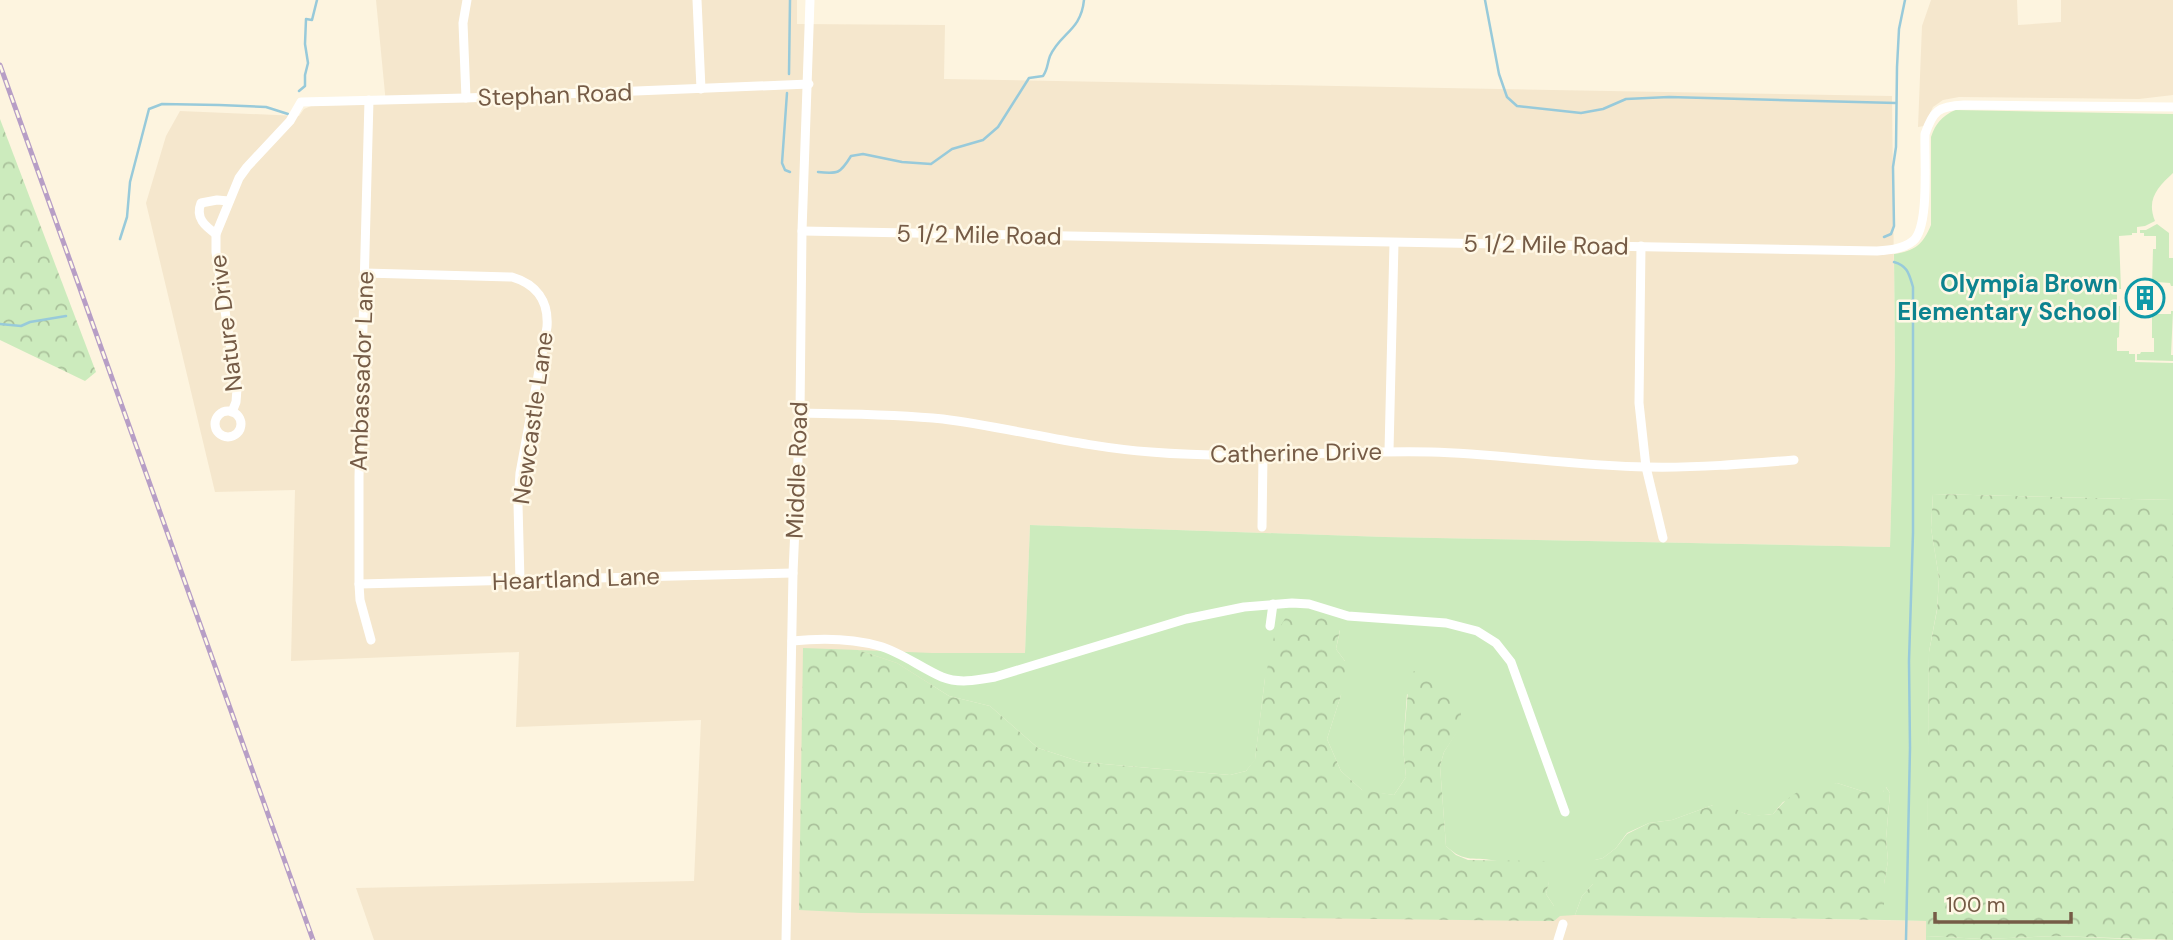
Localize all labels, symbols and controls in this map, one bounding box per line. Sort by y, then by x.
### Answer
street label: Stephan Road [477,76,633,113]
street label: 5 1/2 Mile Road [896,218,1062,251]
street label: 5 1/2 Mile Road [1463,228,1629,261]
street label: Nature Drive [202,253,249,393]
place label: Olympia Brown Elementary School [1897,268,2118,327]
street label: Ambassador Lane [343,270,380,472]
building icon: Olympia Brown Elementary School [2124,277,2166,319]
street label: Newcastle Lane [505,330,560,506]
street label: Middle Road [779,401,814,539]
street label: Catherine Drive [1210,436,1382,469]
street label: Heartland Lane [491,560,661,597]
scale bar [1935,880,2072,924]
text: 100 m [1946,891,2006,919]

